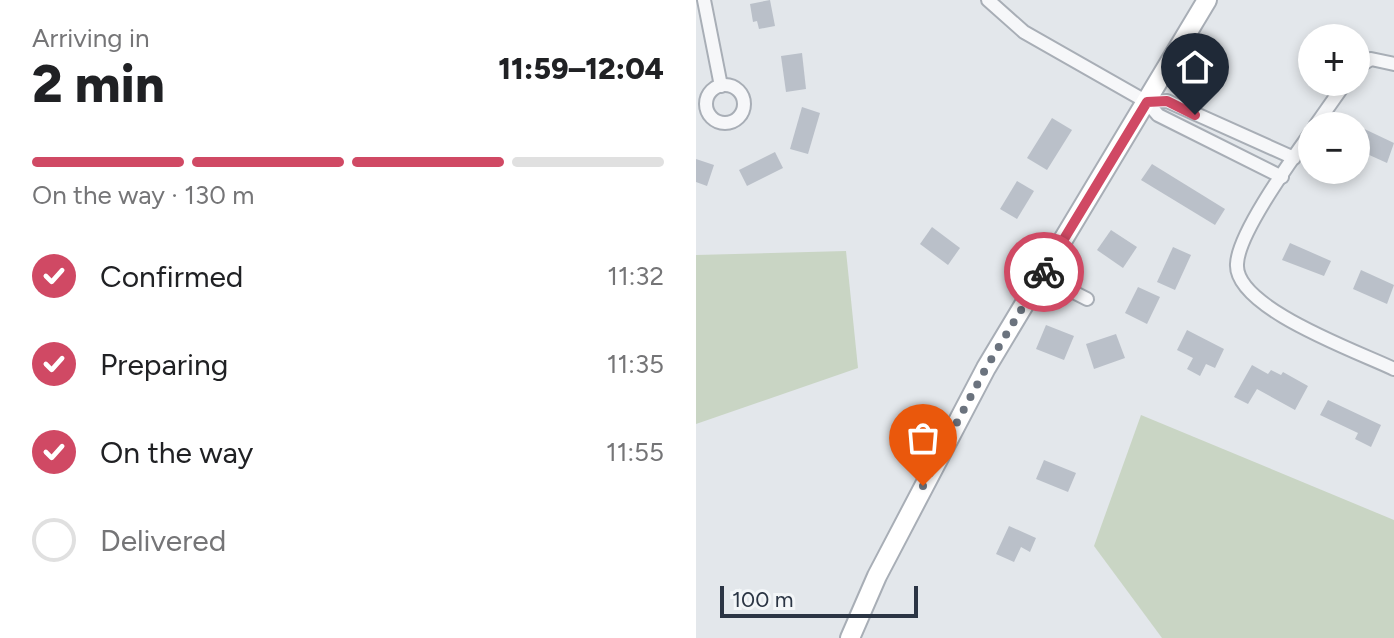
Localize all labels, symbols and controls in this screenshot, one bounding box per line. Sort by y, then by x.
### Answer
text: Arriving in [32,22,150,54]
map controls [1298,24,1370,184]
button: + [1298,24,1370,96]
pin [1161,33,1229,115]
icon: home [1173,45,1217,89]
text: 11:59–12:04 [498,50,664,87]
text: 2 min [32,53,165,115]
button: − [1298,112,1370,184]
text: On the way · 130 m [32,179,254,211]
courier [1004,232,1084,312]
icon: bike [1022,250,1066,294]
icon: check [32,254,76,298]
text: Confirmed [100,258,243,295]
text: 11:32 [607,260,664,292]
icon: check [32,342,76,386]
text: Preparing [100,346,228,383]
text: 11:35 [607,348,664,380]
pin [889,404,957,486]
icon: bag [901,416,945,460]
icon: check [32,430,76,474]
text: On the way [100,434,253,471]
text: 11:55 [606,436,664,468]
text: Delivered [100,522,226,559]
scale bar [720,582,918,618]
text: 100 m [732,586,793,613]

